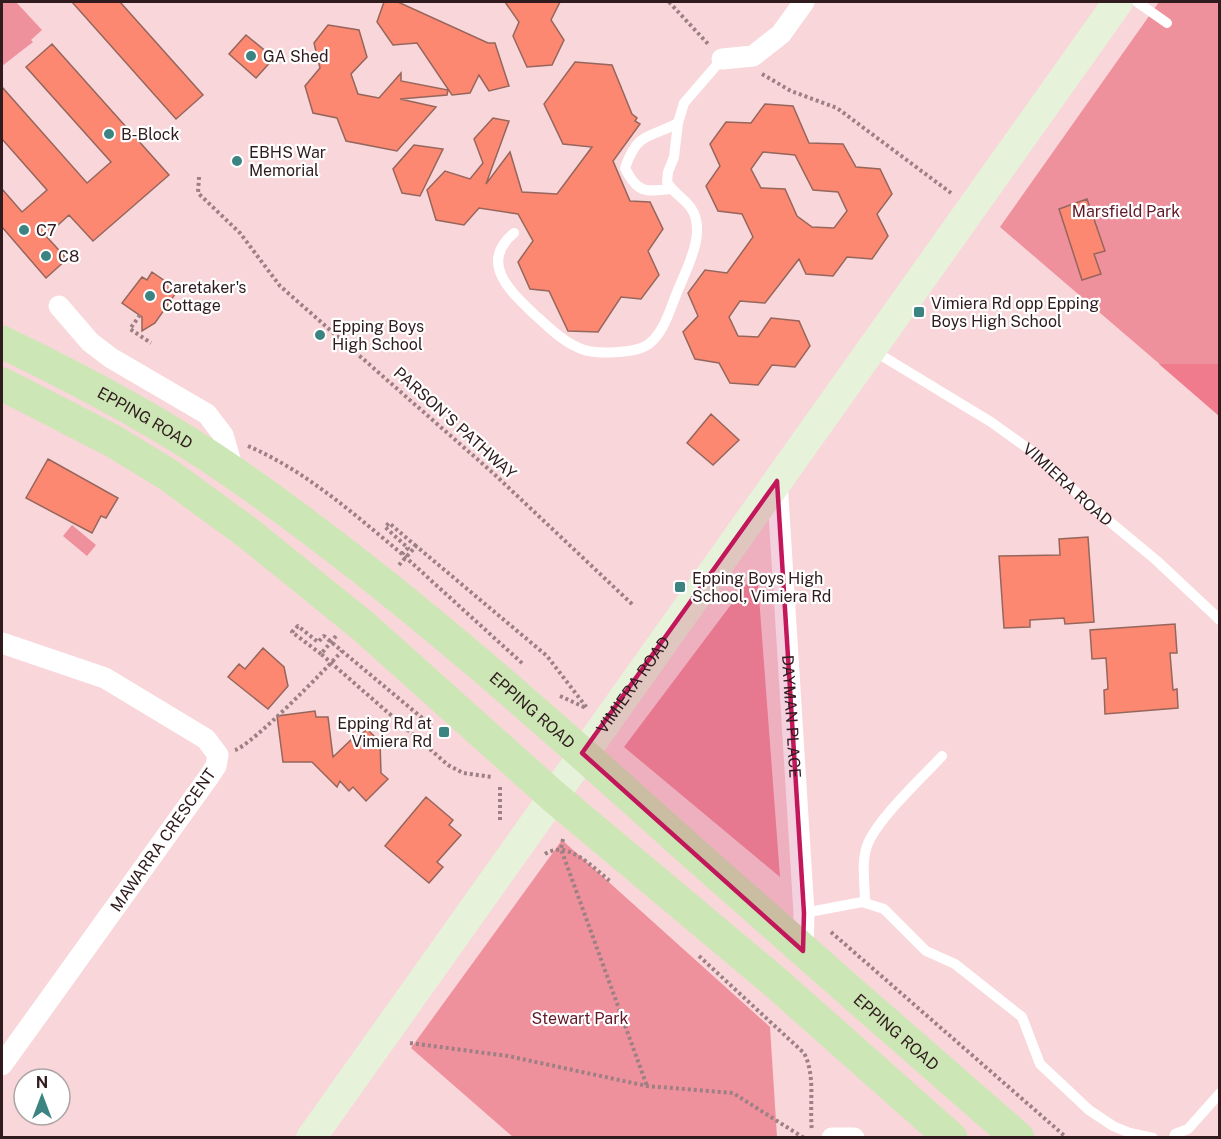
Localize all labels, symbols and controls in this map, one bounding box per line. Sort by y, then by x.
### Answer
place label: GA Shed [263,47,329,66]
marker: GA Shed [244,49,258,63]
place label: B-Block [121,125,179,144]
marker: B-Block [102,127,116,141]
place label: EBHS War Memorial [249,143,326,180]
marker: EBHS War Memorial [230,154,244,168]
park label: Marsfield Park [1072,202,1180,221]
place label: C7 [36,221,57,240]
marker: C7 [17,223,31,237]
place label: C8 [58,247,79,266]
marker: C8 [39,249,53,263]
place label: Caretaker's Cottage [162,278,246,315]
marker: Caretaker's Cottage [143,289,157,303]
place label: Vimiera Rd opp Epping Boys High School [931,294,1099,331]
marker: Vimiera Rd opp Epping Boys High School [912,305,926,319]
place label: Epping Boys High School [332,317,424,354]
marker: Epping Boys High School [313,328,327,342]
street label: PARSON'S PATHWAY [390,363,520,483]
street label: EPPING ROAD [94,383,196,453]
street label: VIMIERA ROAD [1020,439,1117,530]
place label: Epping Boys High School, Vimiera Rd [692,569,831,606]
marker: Epping Boys High School, Vimiera Rd [673,580,687,594]
street label: VIMIERA ROAD [592,633,674,737]
street label: DAYMAN PLACE [778,654,805,779]
street label: EPPING ROAD [486,668,579,752]
place label: Epping Rd at Vimiera Rd [337,714,432,751]
marker: Epping Rd at Vimiera Rd [437,725,451,739]
street label: MAWARRA CRESCENT [106,764,220,915]
street label: EPPING ROAD [850,990,943,1074]
park label: Stewart Park [532,1009,628,1028]
north arrow [12,1067,72,1127]
text: N [36,1073,48,1092]

